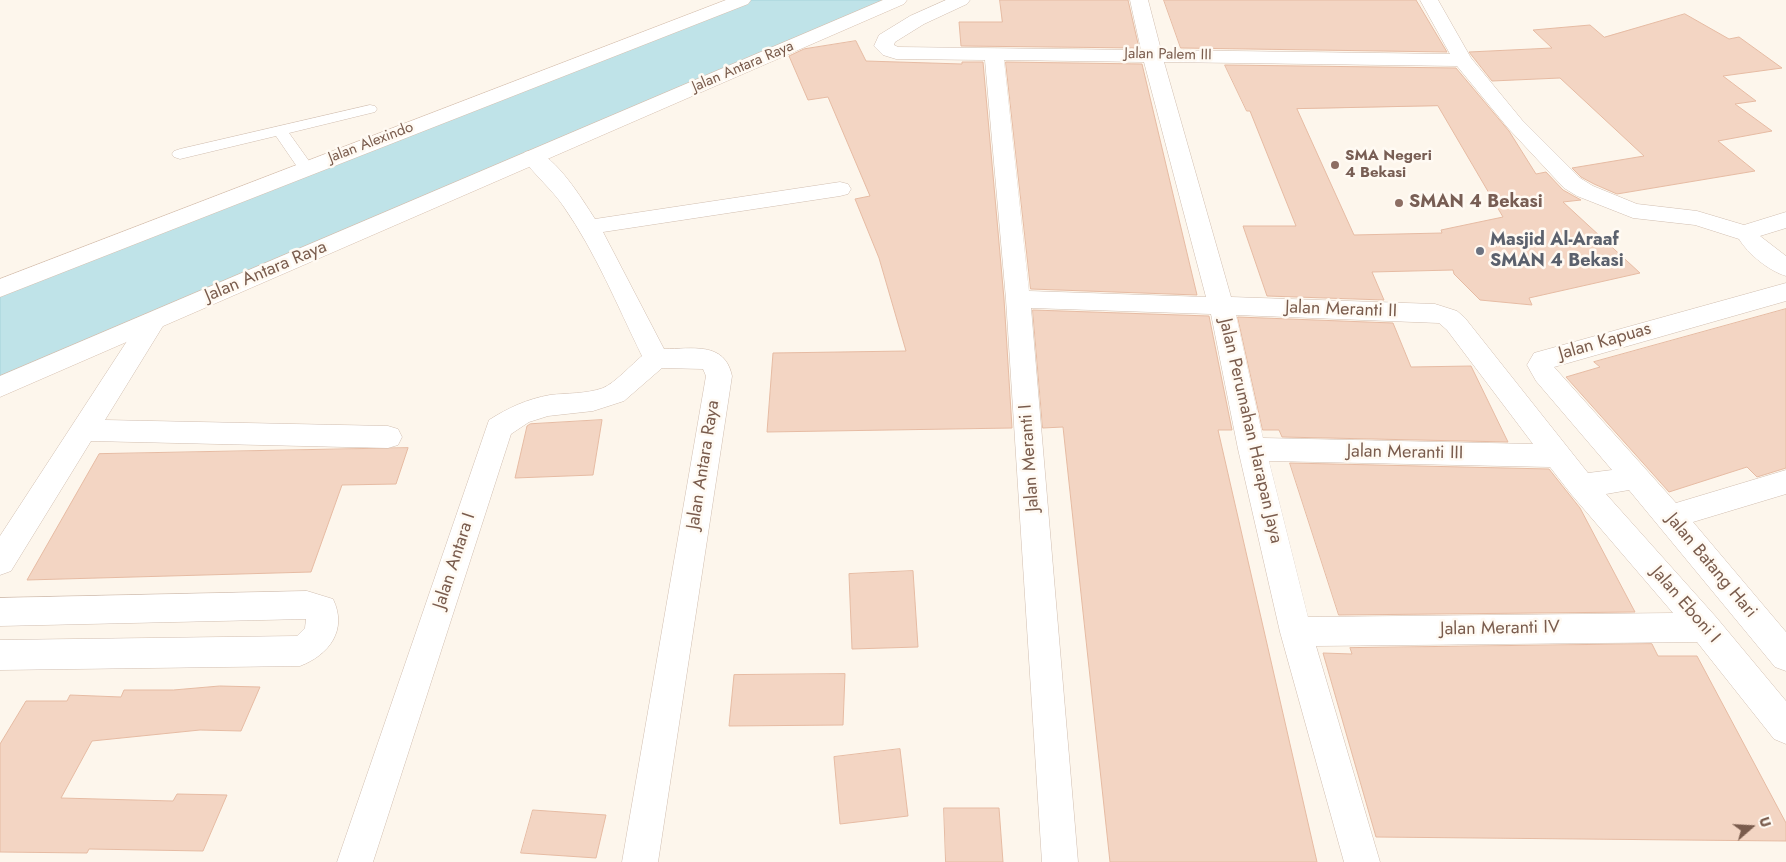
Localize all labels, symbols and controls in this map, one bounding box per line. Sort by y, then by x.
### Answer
street label: Jalan Antara Raya [689,37,797,97]
street label: Jalan Palem III [1124,45,1212,65]
street label: Jalan Alexindo [326,119,416,167]
place label: SMA Negeri 4 Bekasi [1345,147,1432,182]
marker: SMA Negeri 4 Bekasi [1329,159,1341,171]
place label: SMAN 4 Bekasi [1409,192,1543,214]
marker: SMAN 4 Bekasi [1393,197,1405,209]
place label: Masjid Al-Araaf SMAN 4 Bekasi [1490,230,1624,272]
street label: Jalan Antara Raya [202,237,330,307]
marker: Masjid Al-Araaf SMAN 4 Bekasi [1474,245,1486,257]
street label: Jalan Meranti II [1285,297,1397,323]
street label: Jalan Perumahan Harapan Jaya [1214,316,1286,546]
street label: Jalan Kapuas [1556,319,1654,365]
street label: Jalan Antara Raya [683,399,725,531]
street label: Jalan Meranti I [1015,404,1045,512]
street label: Jalan Meranti III [1347,441,1463,465]
street label: Jalan Batang Hari [1661,509,1761,623]
street label: Jalan Antara I [429,510,481,612]
street label: Jalan Eboni I [1646,562,1724,648]
street label: Jalan Meranti IV [1440,617,1560,641]
north arrow [1726,802,1776,852]
text: U [1754,814,1776,830]

